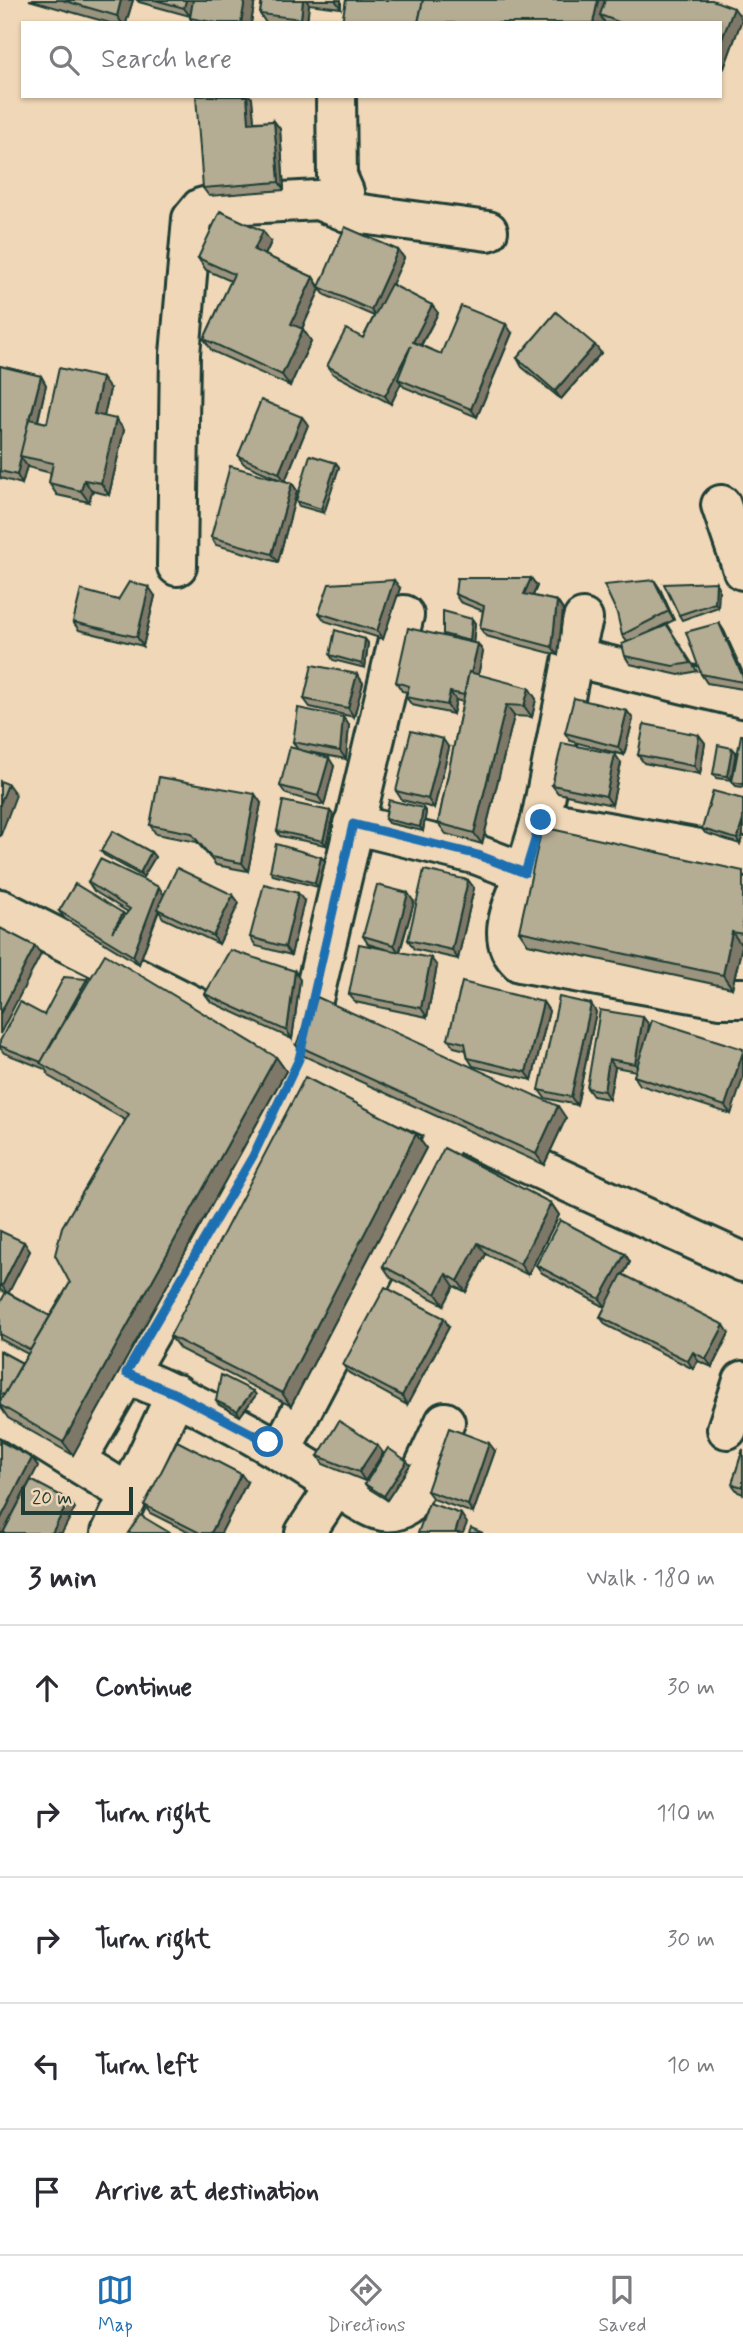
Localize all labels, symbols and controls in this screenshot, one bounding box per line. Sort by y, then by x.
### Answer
search box [21,21,722,98]
icon: search [45,41,83,79]
text: Search here [101,43,232,77]
route end [525,804,556,835]
route start [252,1426,283,1457]
scale bar [21,1484,133,1516]
text: 20 m [32,1486,72,1511]
text: 3 min [28,1559,97,1598]
text: Walk · 180 m [586,1564,715,1594]
icon: ahead [28,1669,66,1707]
text: Continue [95,1671,192,1705]
text: 30 m [667,1673,715,1703]
icon: right [28,1795,66,1833]
text: Turn right [95,1797,211,1831]
text: 110 m [656,1799,715,1829]
icon: right [28,1921,66,1959]
text: Turn right [95,1923,211,1957]
text: 30 m [667,1925,715,1955]
icon: left [28,2047,66,2085]
text: Turn left [95,2049,199,2083]
text: 10 m [667,2051,715,2081]
icon: arrive [28,2173,66,2211]
text: Arrive at destination [95,2175,319,2209]
tab: Map [96,2271,134,2338]
tab: Directions [327,2271,406,2338]
tab: Saved [598,2271,646,2338]

